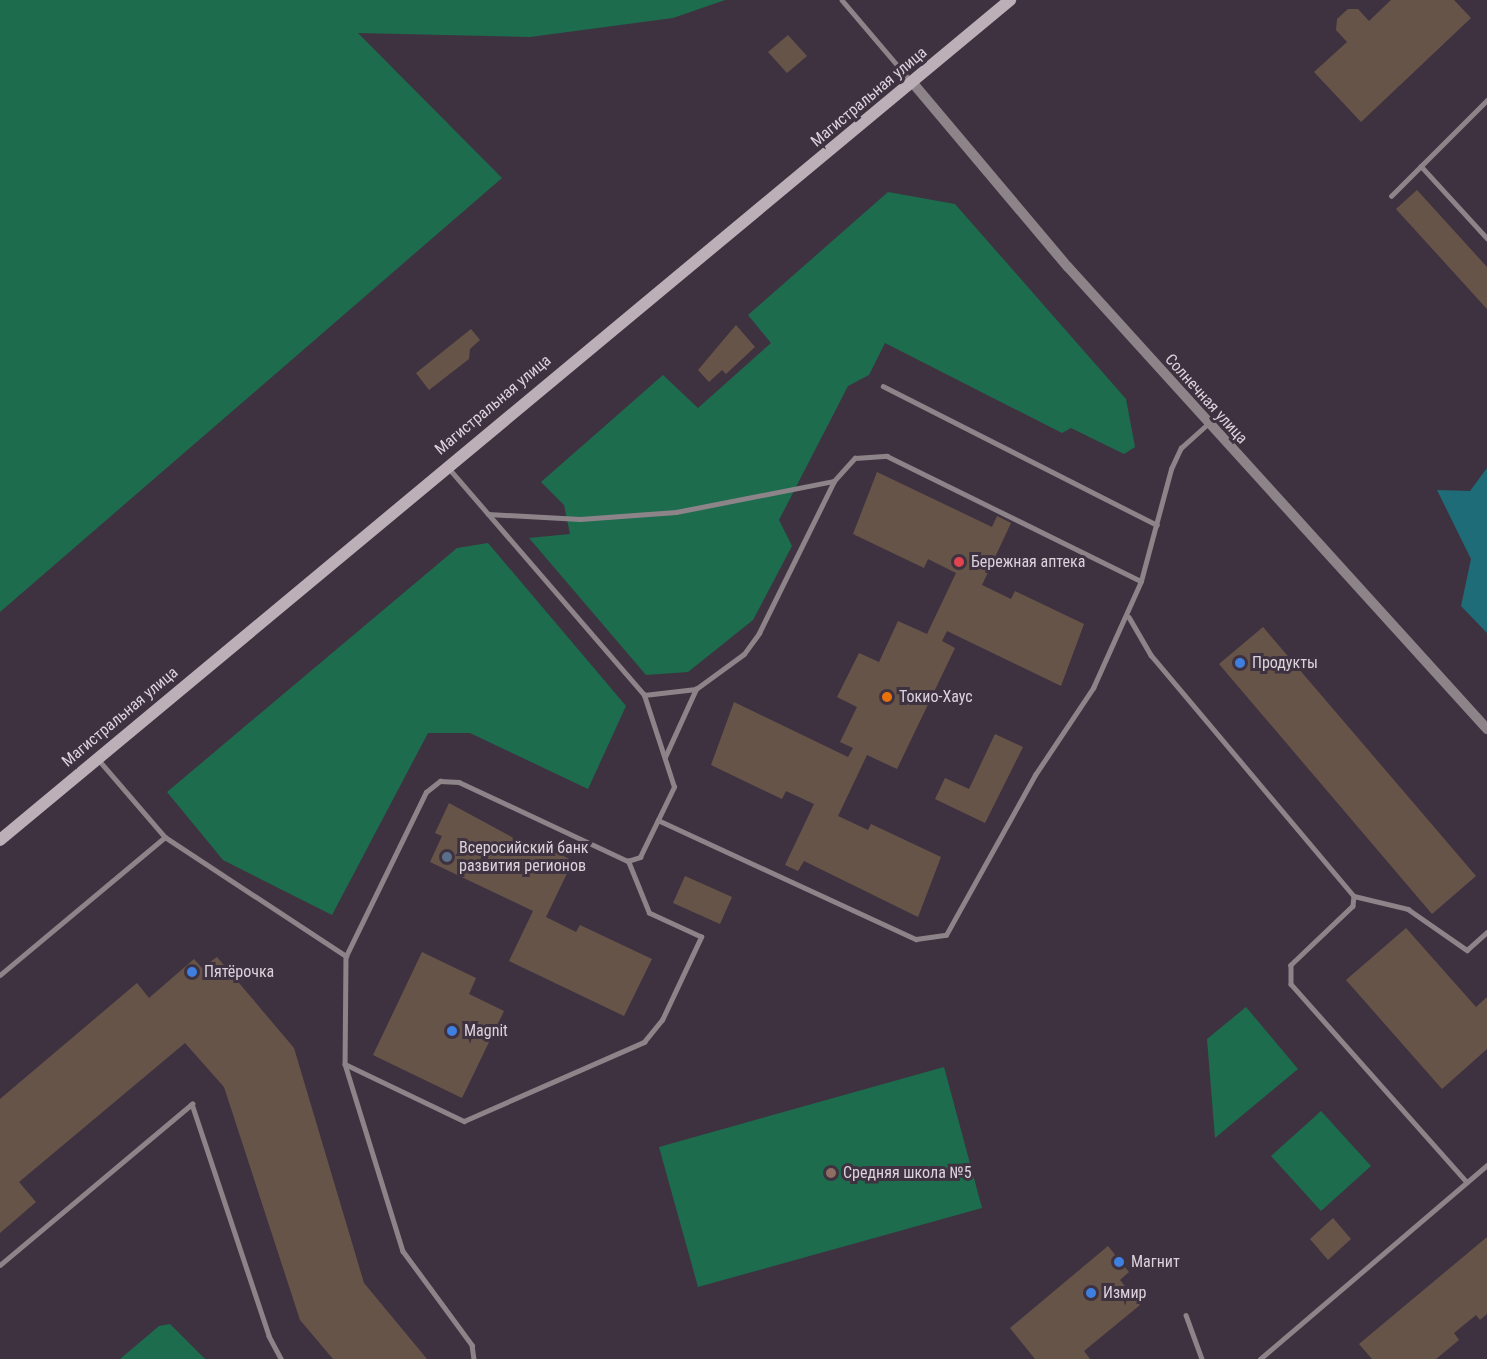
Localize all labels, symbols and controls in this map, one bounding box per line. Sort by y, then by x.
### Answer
street label: Магистральная улица [807,43,931,151]
street label: Солнечная улица [1161,350,1251,448]
street label: Магистральная улица [431,351,555,459]
place label: Бережная аптека [971,552,1085,572]
marker: Бережная аптека [952,555,966,569]
place label: Продукты [1252,653,1318,673]
marker: Продукты [1233,656,1247,670]
street label: Магистральная улица [58,663,182,771]
place label: Токио-Хаус [899,687,973,707]
marker: Токио-Хаус [880,690,894,704]
place label: Всеросийский банк развития регионов [459,838,589,876]
marker: Всеросийский банк развития регионов [440,850,454,864]
place label: Пятёрочка [204,962,274,982]
marker: Пятёрочка [185,965,199,979]
place label: Magnit [464,1021,508,1041]
marker: Magnit [445,1024,459,1038]
place label: Средняя школа №5 [843,1163,972,1183]
marker: Средняя школа №5 [824,1166,838,1180]
place label: Магнит [1131,1252,1180,1272]
marker: Магнит [1112,1255,1126,1269]
place label: Измир [1103,1283,1146,1303]
marker: Измир [1084,1286,1098,1300]

